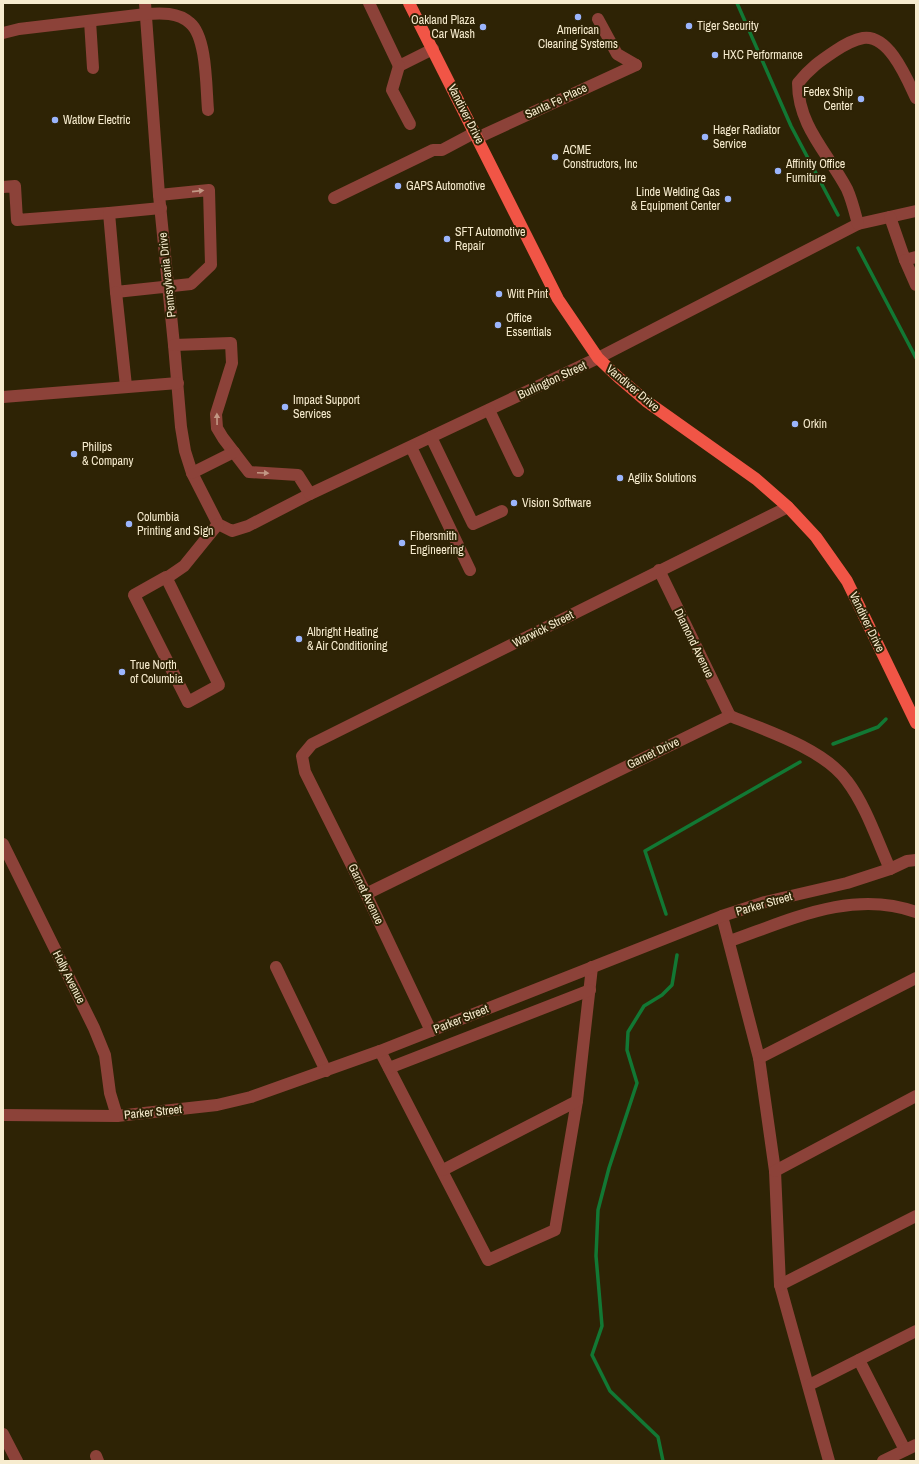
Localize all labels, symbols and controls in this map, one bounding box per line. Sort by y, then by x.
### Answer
place label: Oakland Plaza Car Wash [411,12,476,42]
marker: American Cleaning Systems [573,12,583,22]
place label: Tiger Security [697,18,759,34]
marker: Tiger Security [684,21,694,31]
marker: Oakland Plaza Car Wash [478,22,488,32]
place label: American Cleaning Systems [538,22,618,52]
place label: HXC Performance [723,47,803,63]
marker: HXC Performance [710,50,720,60]
street label: Santa Fe Place [522,80,590,122]
street label: Vandiver Drive [444,81,488,147]
place label: Fedex Ship Center [803,84,854,114]
marker: Fedex Ship Center [856,94,866,104]
place label: Watlow Electric [63,112,131,128]
marker: Watlow Electric [50,115,60,125]
place label: Hager Radiator Service [713,122,781,152]
marker: Hager Radiator Service [700,132,710,142]
place label: ACME Constructors, Inc [562,142,637,172]
marker: ACME Constructors, Inc [550,152,560,162]
place label: Affinity Office Furniture [785,156,845,186]
marker: Affinity Office Furniture [773,166,783,176]
place label: GAPS Automotive [406,178,485,194]
marker: GAPS Automotive [393,181,403,191]
place label: Linde Welding Gas & Equipment Center [631,184,721,214]
one-way arrow [192,187,204,194]
marker: Linde Welding Gas & Equipment Center [723,194,733,204]
place label: SFT Automotive Repair [455,224,525,254]
street label: Pennsylvania Drive [155,232,179,318]
marker: SFT Automotive Repair [442,234,452,244]
place label: Witt Print [507,286,548,302]
marker: Witt Print [494,289,504,299]
place label: Office Essentials [506,310,551,340]
marker: Office Essentials [493,320,503,330]
street label: Burlington Street [515,357,589,403]
street label: Vandiver Drive [603,361,663,415]
place label: Impact Support Services [293,392,360,422]
marker: Impact Support Services [280,402,290,412]
one-way arrow [214,412,220,425]
place label: Orkin [803,416,827,432]
marker: Orkin [790,419,800,429]
place label: Philips & Company [82,439,133,469]
marker: Philips & Company [69,449,79,459]
one-way arrow [257,469,269,476]
place label: Agilix Solutions [627,470,696,486]
marker: Agilix Solutions [615,473,625,483]
place label: Vision Software [522,495,591,511]
marker: Vision Software [509,498,519,508]
place label: Columbia Printing and Sign [137,509,214,539]
marker: Columbia Printing and Sign [124,519,134,529]
place label: Fibersmith Engineering [410,528,464,558]
marker: Fibersmith Engineering [397,538,407,548]
street label: Vandiver Drive [846,589,888,655]
street label: Diamond Avenue [670,606,718,680]
street label: Warwick Street [510,607,576,651]
place label: Albright Heating & Air Conditioning [306,624,388,654]
marker: Albright Heating & Air Conditioning [294,634,304,644]
place label: True North of Columbia [130,657,184,687]
marker: True North of Columbia [117,667,127,677]
street label: Garnet Drive [624,733,682,773]
street label: Garnet Avenue [344,861,388,927]
street label: Parker Street [734,888,794,920]
street label: Holly Avenue [49,948,89,1006]
street label: Parker Street [431,1001,491,1037]
street label: Parker Street [123,1101,183,1123]

